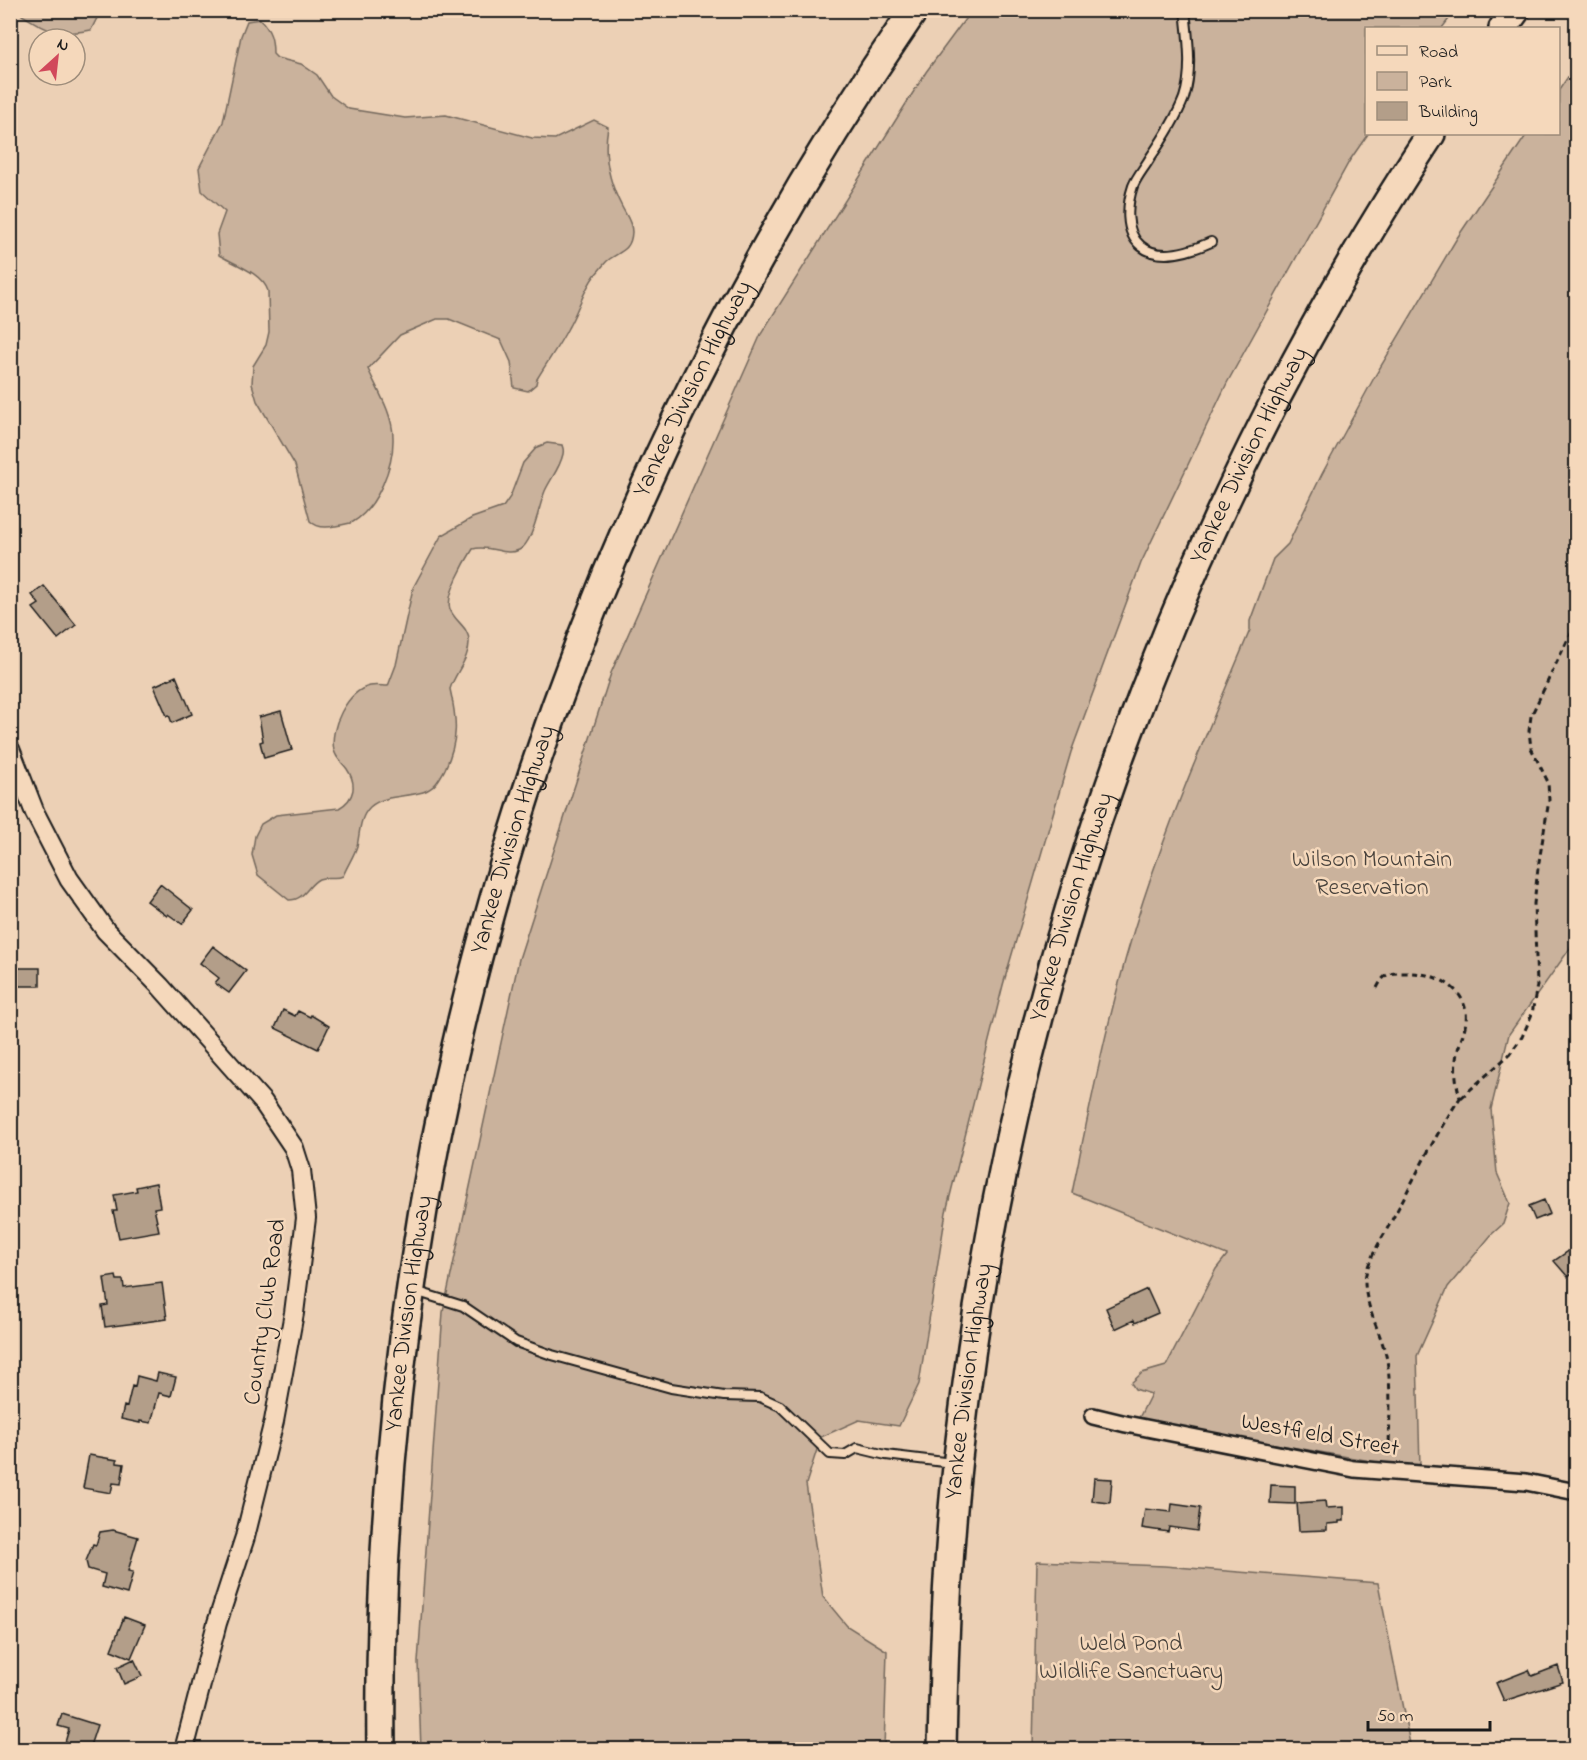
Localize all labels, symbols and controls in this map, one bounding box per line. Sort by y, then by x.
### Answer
north arrow [27,27,87,87]
legend [1365,27,1560,135]
text: N [53,32,73,59]
text: Road [1419,40,1458,66]
text: Park [1419,70,1452,96]
text: Building [1418,100,1478,127]
street label: Yankee Division Highway [625,274,763,503]
street label: Yankee Division Highway [1181,341,1319,570]
street label: Yankee Division Highway [462,720,566,958]
street label: Yankee Division Highway [1021,788,1124,1026]
park label: Wilson Mountain Reservation [1292,843,1452,906]
street label: Yankee Division Highway [376,1193,444,1433]
street label: Country Club Road [236,1216,297,1408]
street label: Yankee Division Highway [936,1261,1004,1501]
street label: Westfield Street [1238,1405,1402,1467]
park label: Weld Pond Wildlife Sanctuary [1039,1627,1223,1691]
scale bar [1368,1694,1490,1732]
text: 50 m [1377,1704,1414,1730]

